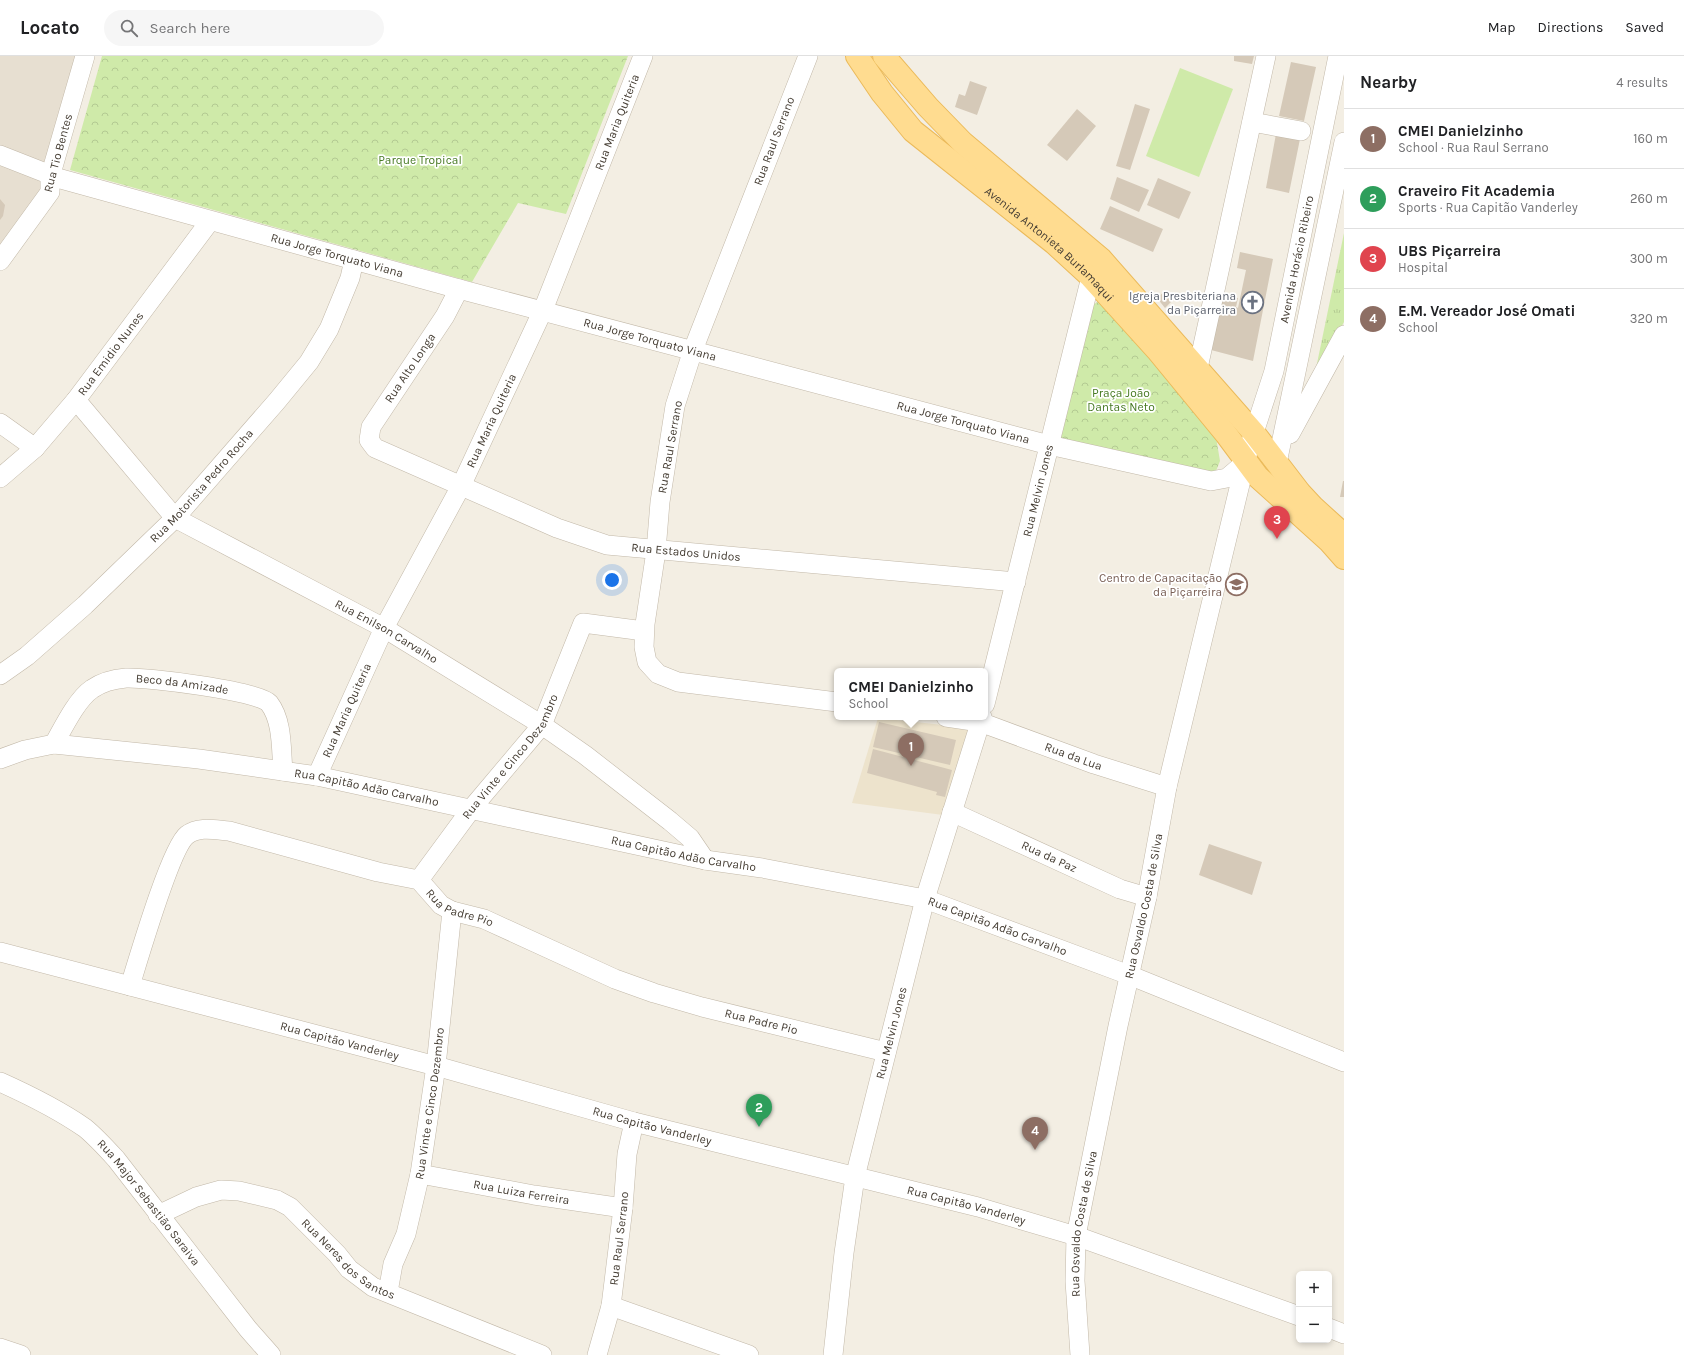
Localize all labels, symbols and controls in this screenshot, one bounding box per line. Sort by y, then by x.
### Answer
search box [104,10,384,46]
text: Locato [20,17,80,39]
icon: search [118,17,140,39]
text: Search here [150,19,230,37]
text: Map [1488,19,1516,36]
text: Directions [1538,19,1603,36]
text: Saved [1625,19,1664,36]
street label: Rua Maria Quiteria [592,72,642,172]
text: Nearby [1360,72,1417,92]
text: 4 results [1616,75,1668,90]
street label: Rua Raul Serrano [751,95,797,187]
street label: Rua Tio Bentes [41,112,75,194]
text: CMEI Danielzinho [1398,122,1523,140]
text: 1 [1371,131,1375,146]
text: 160 m [1633,131,1668,146]
text: School · Rua Raul Serrano [1398,140,1549,155]
park label: Parque Tropical [378,153,462,167]
text: Craveiro Fit Academia [1398,182,1555,200]
street label: Avenida Antonieta Burlamaqui [982,184,1117,304]
text: 2 [1369,191,1377,206]
text: 260 m [1630,191,1668,206]
street label: Avenida Horácio Ribeiro [1277,194,1316,324]
text: Sports · Rua Capitão Vanderley [1398,200,1578,215]
street label: Rua Jorge Torquato Viana [269,230,405,280]
text: UBS Piçarreira [1398,242,1501,260]
text: 3 [1369,251,1377,266]
text: 300 m [1630,251,1668,266]
text: Hospital [1398,260,1448,275]
place label: Igreja Presbiteriana da Piçarreira [1129,289,1236,317]
church icon: Igreja Presbiteriana da Piçarreira [1239,290,1265,316]
text: E.M. Vereador José Omati [1398,302,1575,320]
street label: Rua Emidio Nunes [75,309,147,398]
text: 4 [1369,311,1377,326]
text: 320 m [1630,311,1668,326]
street label: Rua Jorge Torquato Viana [582,315,718,364]
text: School [1398,320,1438,335]
street label: Rua Alto Longa [382,330,438,406]
street label: Rua Maria Quiteria [463,371,519,470]
park label: Praça João Dantas Neto [1087,386,1155,414]
street label: Rua Jorge Torquato Viana [895,398,1031,447]
street label: Rua Raul Serrano [655,399,685,495]
street label: Rua Motorista Pedro Rocha [147,426,256,546]
street label: Rua Melvin Jones [1020,443,1056,538]
pin: 3 [1264,506,1290,539]
street label: Rua Estados Unidos [631,540,741,564]
your location [602,570,622,590]
place label: Centro de Capacitação da Piçarreira [1099,571,1222,599]
school or university icon: Centro de Capacitação da Piçarreira [1224,572,1250,598]
street label: Rua Enilson Carvalho [333,597,440,666]
street label: Rua Maria Quiteria [319,661,374,760]
popup [834,668,988,720]
street label: Beco da Amizade [135,671,230,697]
text: CMEI Danielzinho [848,678,974,696]
street label: Rua Vinte e Cinco Dezembro [459,692,561,822]
text: School [848,696,889,711]
pin: 1 [898,733,924,766]
street label: Rua da Lua [1043,739,1104,773]
street label: Rua Capitão Adão Carvalho [293,766,440,809]
street label: Rua Osvaldo Costa de Silva [1122,832,1165,980]
street label: Rua Capitão Adão Carvalho [610,833,757,874]
street label: Rua da Paz [1019,838,1080,876]
street label: Rua Padre Pio [423,886,496,929]
street label: Rua Capitão Adão Carvalho [926,894,1069,958]
street label: Rua Melvin Jones [873,985,910,1081]
street label: Rua Padre Pio [723,1006,799,1037]
street label: Rua Capitão Vanderley [279,1019,401,1063]
street label: Rua Vinte e Cinco Dezembro [412,1027,447,1181]
pin: 2 [746,1094,772,1127]
street label: Rua Capitão Vanderley [591,1104,713,1148]
pin: 4 [1022,1117,1048,1150]
street label: Rua Major Sebastião Saraiva [94,1136,203,1268]
street label: Rua Osvaldo Costa de Silva [1068,1150,1100,1298]
street label: Rua Luiza Ferreira [472,1177,570,1207]
street label: Rua Capitão Vanderley [906,1183,1028,1228]
street label: Rua Raul Serrano [607,1191,631,1286]
street label: Rua Neres dos Santos [299,1216,397,1302]
map controls [1296,1271,1332,1343]
button: + [1296,1271,1332,1307]
button: − [1296,1307,1332,1343]

